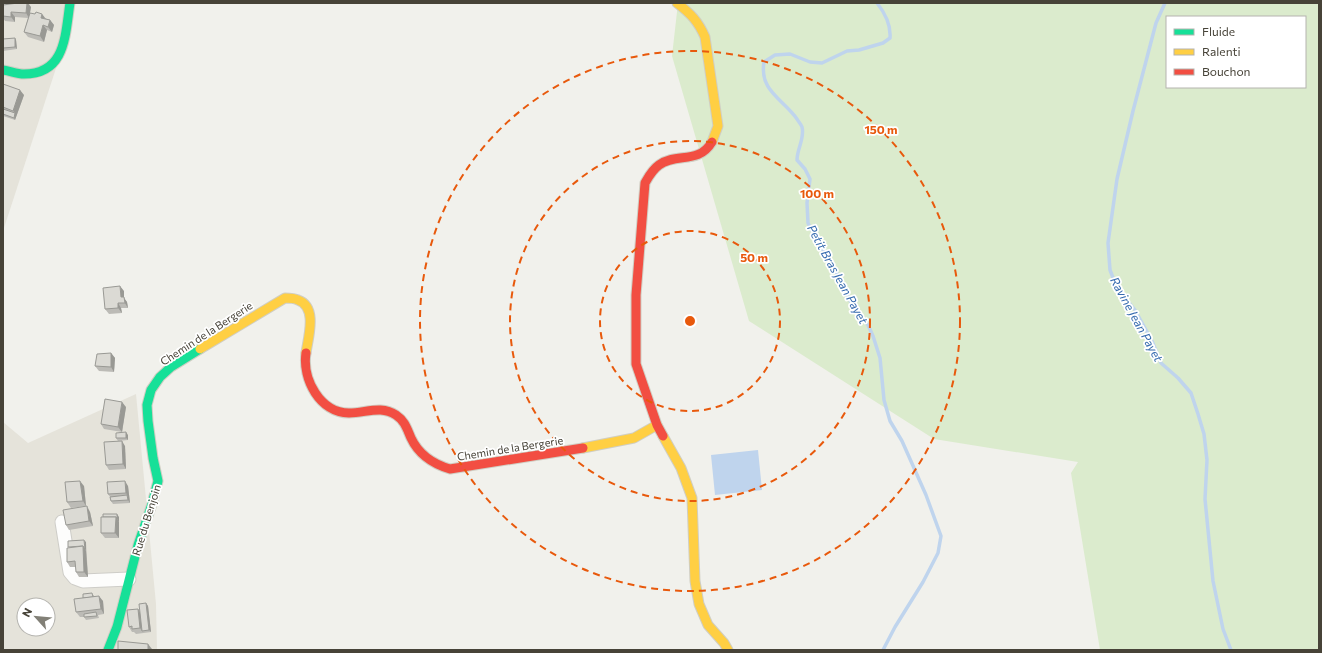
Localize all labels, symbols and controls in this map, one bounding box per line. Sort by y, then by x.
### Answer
legend [1166,16,1306,88]
text: Fluide [1202,24,1235,38]
text: Ralenti [1202,44,1241,58]
text: Bouchon [1202,64,1250,78]
text: 150 m [864,122,898,136]
text: 100 m [800,186,834,200]
water label: Petit Bras Jean Payet [804,222,872,327]
text: 50 m [740,250,768,264]
water label: Ravine Jean Payet [1107,274,1167,365]
street label: Chemin de la Bergerie [157,298,255,368]
centre of rings [683,314,697,328]
street label: Chemin de la Bergerie [456,433,564,463]
street label: Rue du Benjoin [129,483,163,557]
north arrow [16,597,56,637]
text: N [19,606,34,619]

